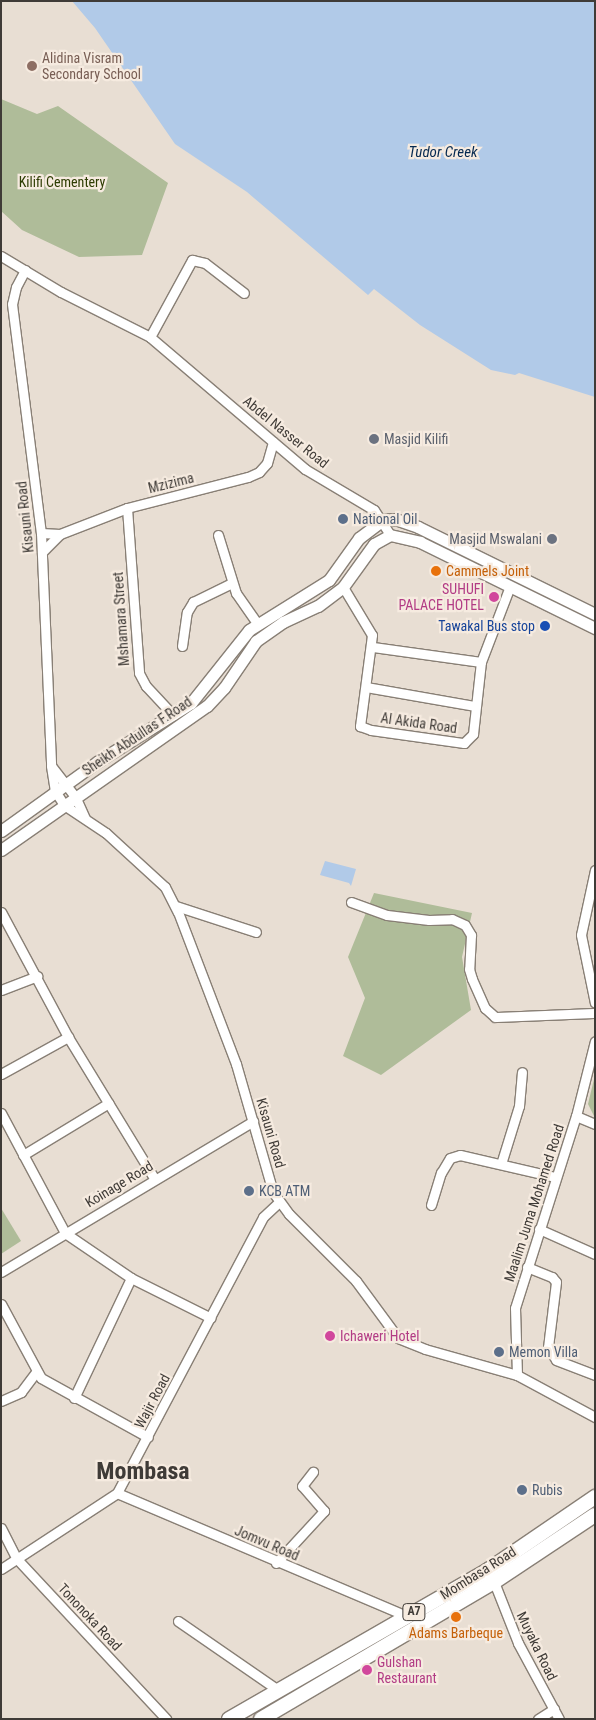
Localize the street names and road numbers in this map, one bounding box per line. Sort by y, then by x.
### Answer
street label: Abdel Nasser Road [240,392,332,472]
street label: Mzizima [146,469,196,497]
street label: Kisauni Road [13,480,37,554]
street label: Mshamara Street [109,571,133,667]
street label: Sheikh Abdullas F.Road [79,693,195,779]
street label: Al Akida Road [380,709,458,737]
street label: Kisauni Road [253,1096,289,1170]
street label: Maalim Juma Mohamed Road [501,1122,567,1284]
street label: Koinage Road [82,1157,156,1211]
street label: Wajir Road [131,1371,173,1431]
street label: Jomvu Road [232,1522,302,1564]
street label: Mombasa Road [437,1543,519,1603]
street label: Tononoka Road [55,1580,125,1654]
road number: A7 [402,1602,426,1621]
street label: Muyaka Road [513,1609,561,1683]

